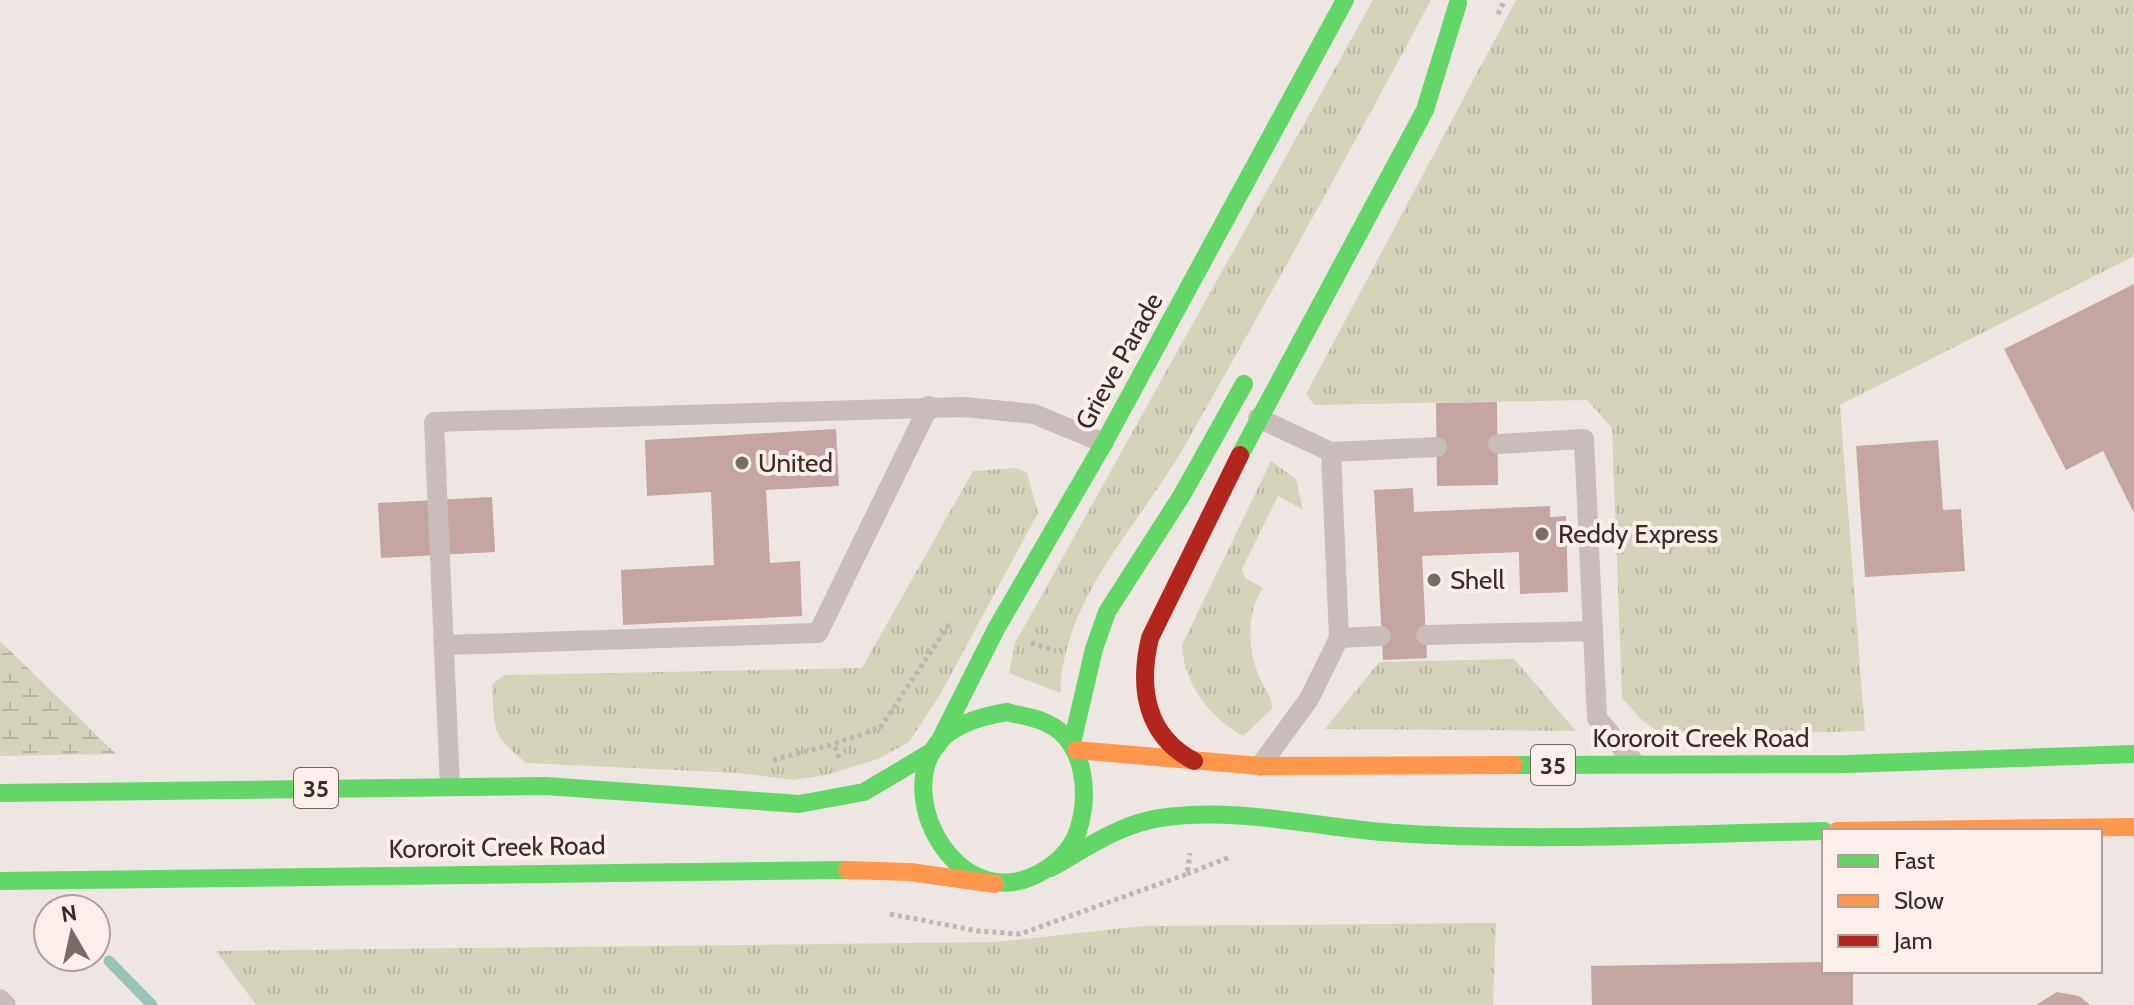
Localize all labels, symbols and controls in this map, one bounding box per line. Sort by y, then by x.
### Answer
street label: Grieve Parade [1068,287,1170,435]
place label: United [758,447,833,479]
marker: United [733,454,751,472]
place label: Reddy Express [1558,518,1719,550]
marker: Reddy Express [1533,525,1551,543]
place label: Shell [1450,564,1505,596]
marker: Shell [1425,571,1443,589]
street label: Kororoit Creek Road [1593,722,1809,754]
road number: 35 [1531,745,1575,785]
road number: 35 [294,768,338,808]
street label: Kororoit Creek Road [388,829,606,865]
legend [1822,829,2102,973]
text: Fast [1894,846,1935,875]
text: Slow [1894,886,1944,915]
north arrow [32,893,112,973]
text: N [59,899,79,928]
text: Jam [1893,926,1932,955]

